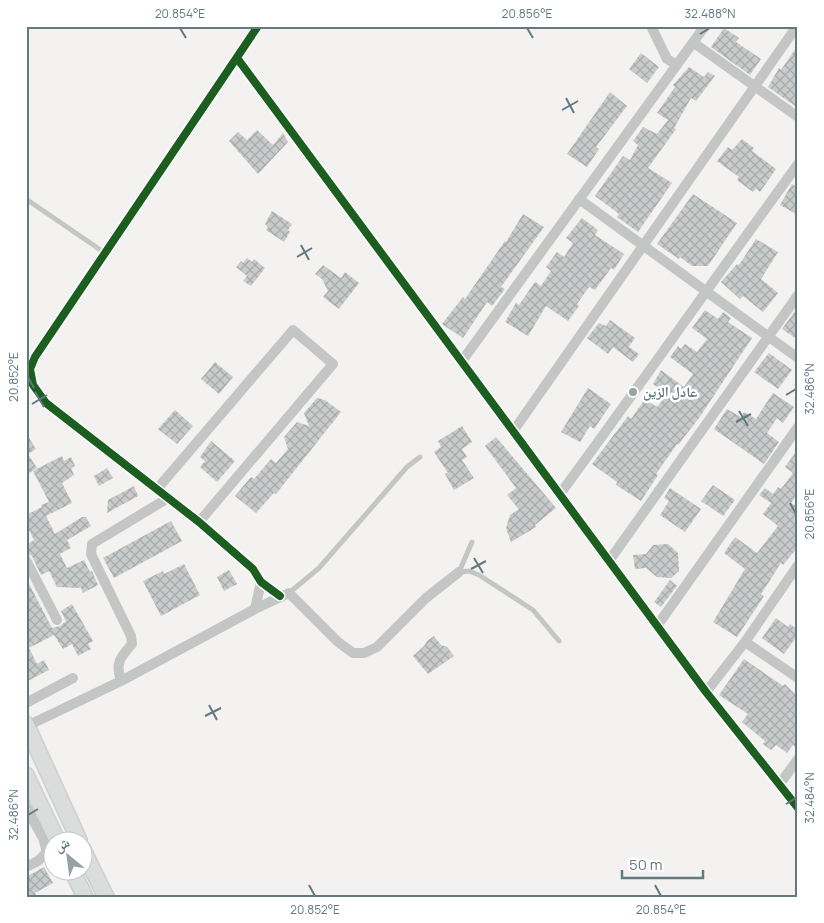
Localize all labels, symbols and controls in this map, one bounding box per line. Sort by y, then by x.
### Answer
text: 20.854°E [155,5,205,22]
text: 20.856°E [502,5,553,22]
text: 32.488°N [684,5,736,22]
text: 20.852°E [5,352,22,402]
text: 32.486°N [801,363,818,415]
place label: عادل الزين [643,382,697,401]
marker: عادل الزين [627,386,639,398]
text: 20.856°E [801,488,818,539]
text: 32.484°N [801,772,818,824]
text: 32.486°N [5,789,22,841]
north arrow [42,830,92,880]
text: ش [50,832,73,856]
scale bar [622,848,703,880]
text: 50 m [629,854,663,875]
text: 20.852°E [290,901,340,918]
text: 20.854°E [636,901,686,918]

